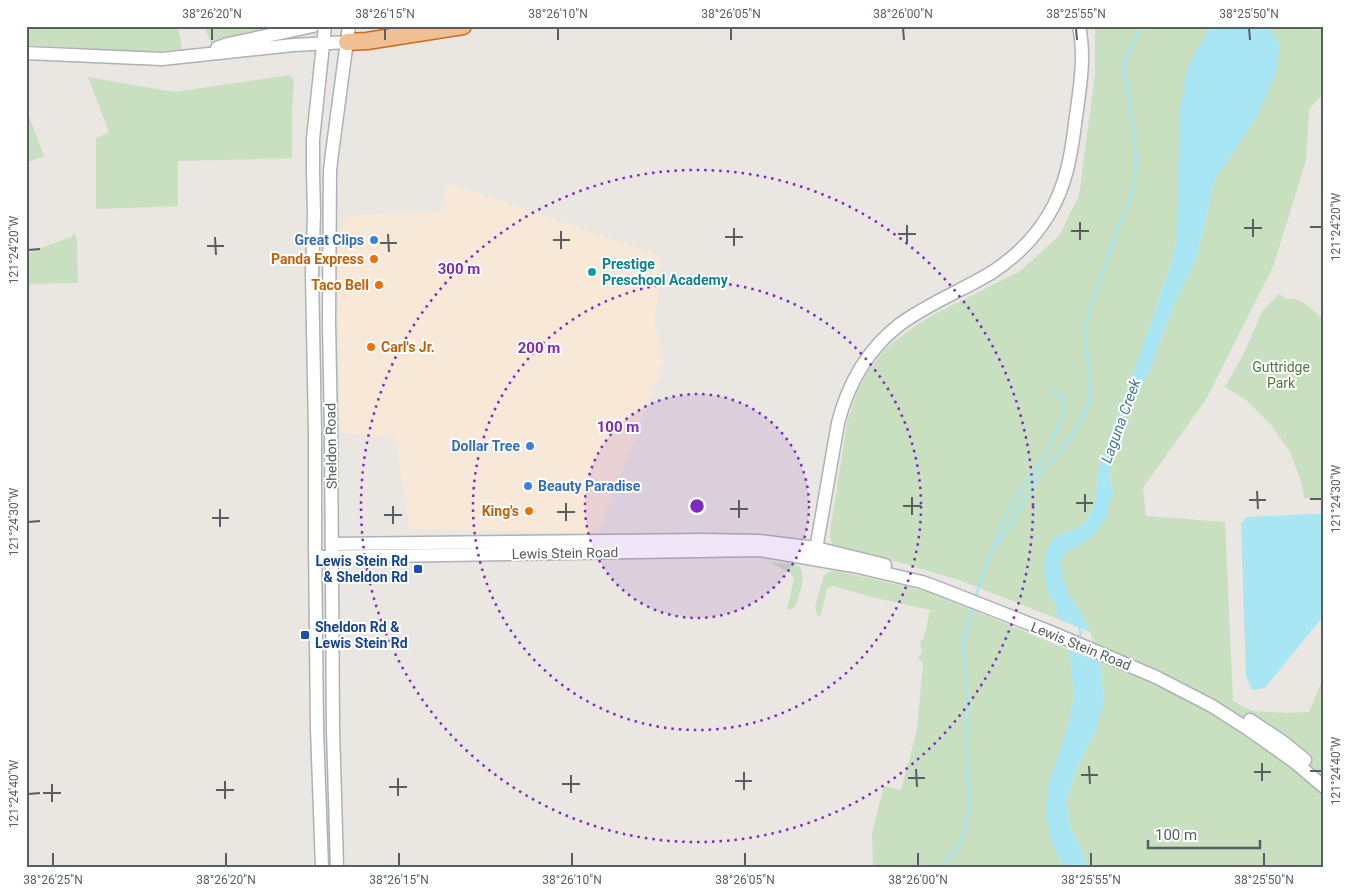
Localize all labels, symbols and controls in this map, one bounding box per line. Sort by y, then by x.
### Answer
text: 38°26'20"N [182,7,242,21]
text: 38°26'15"N [355,7,415,21]
text: 38°26'10"N [528,7,588,21]
text: 38°26'05"N [701,7,761,21]
text: 38°26'00"N [873,7,933,21]
text: 38°25'55"N [1046,7,1106,21]
text: 38°25'50"N [1219,7,1279,21]
text: 121°24'20"W [1329,193,1343,261]
text: 121°24'20"W [7,216,21,284]
place label: Great Clips [295,232,364,248]
marker: Great Clips [368,234,380,246]
place label: Panda Express [271,251,364,267]
marker: Panda Express [368,253,380,265]
place label: Prestige Preschool Academy [602,256,729,288]
text: 300 m [438,260,480,278]
marker: Prestige Preschool Academy [586,266,598,278]
place label: Taco Bell [311,277,369,293]
marker: Taco Bell [373,279,385,291]
place label: Carl's Jr. [381,339,435,355]
text: 200 m [518,339,560,357]
marker: Carl's Jr. [365,341,377,353]
park label: Guttridge Park [1252,359,1310,391]
water label: Laguna Creek [1097,376,1145,466]
street label: Sheldon Road [322,403,340,489]
text: 100 m [597,418,639,436]
place label: Dollar Tree [452,438,520,454]
marker: Dollar Tree [524,440,536,452]
text: 121°24'30"W [1329,465,1343,533]
place label: Beauty Paradise [538,478,641,494]
marker: Beauty Paradise [522,480,534,492]
text: 121°24'30"W [7,488,21,556]
centre of rings [688,497,706,515]
place label: King's [482,503,519,519]
marker: King's [523,505,535,517]
street label: Lewis Stein Road [512,544,618,562]
place label: Lewis Stein Rd & Sheldon Rd [315,553,408,585]
marker: Lewis Stein Rd & Sheldon Rd [412,563,424,575]
place label: Sheldon Rd & Lewis Stein Rd [315,619,408,651]
street label: Lewis Stein Road [1029,619,1133,673]
marker: Sheldon Rd & Lewis Stein Rd [299,629,311,641]
text: 121°24'40"W [1329,737,1343,805]
text: 121°24'40"W [7,760,21,828]
scale bar [1148,818,1260,850]
text: 100 m [1155,826,1197,844]
text: 38°26'25"N [23,873,83,887]
text: 38°26'20"N [196,873,256,887]
text: 38°26'15"N [369,873,429,887]
text: 38°26'10"N [542,873,602,887]
text: 38°26'05"N [715,873,775,887]
text: 38°26'00"N [888,873,948,887]
text: 38°25'55"N [1061,873,1121,887]
text: 38°25'50"N [1234,873,1294,887]

